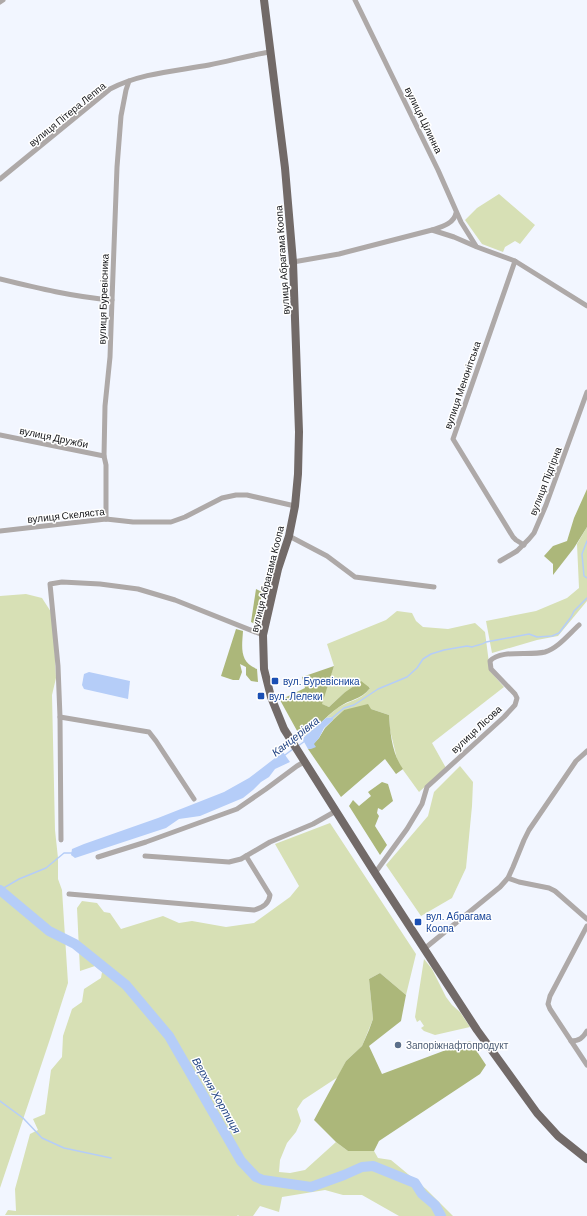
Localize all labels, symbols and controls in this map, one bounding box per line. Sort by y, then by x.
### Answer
street label: вулиця Пітера Леппа [26,79,108,149]
street label: вулиця Цілинна [403,85,445,155]
street label: вулиця Абрагама Коопа [272,205,292,315]
street label: вулиця Буревісника [95,253,111,344]
street label: вулиця Менонітська [441,339,483,430]
street label: вулиця Дружби [19,424,89,450]
street label: вулиця Підгірна [526,445,564,517]
street label: вулиця Скеляста [27,505,106,525]
street label: вулиця Абрагама Коопа [248,524,286,633]
place label: вул. Буревісника [283,675,360,687]
marker: вул. Буревісника [270,676,280,686]
place label: вул. Лелеки [269,690,323,702]
marker: вул. Лелеки [256,691,266,701]
street label: вулиця Лісова [448,702,504,755]
water label: Канцерівка [269,713,321,759]
place label: вул. Абрагама Коопа [426,910,492,934]
marker: вул. Абрагама Коопа [413,917,423,927]
place label: Запоріжнафтопродукт [406,1039,509,1051]
marker: Запоріжнафтопродукт [393,1040,403,1050]
water label: Верхня Хортиця [190,1055,244,1135]

